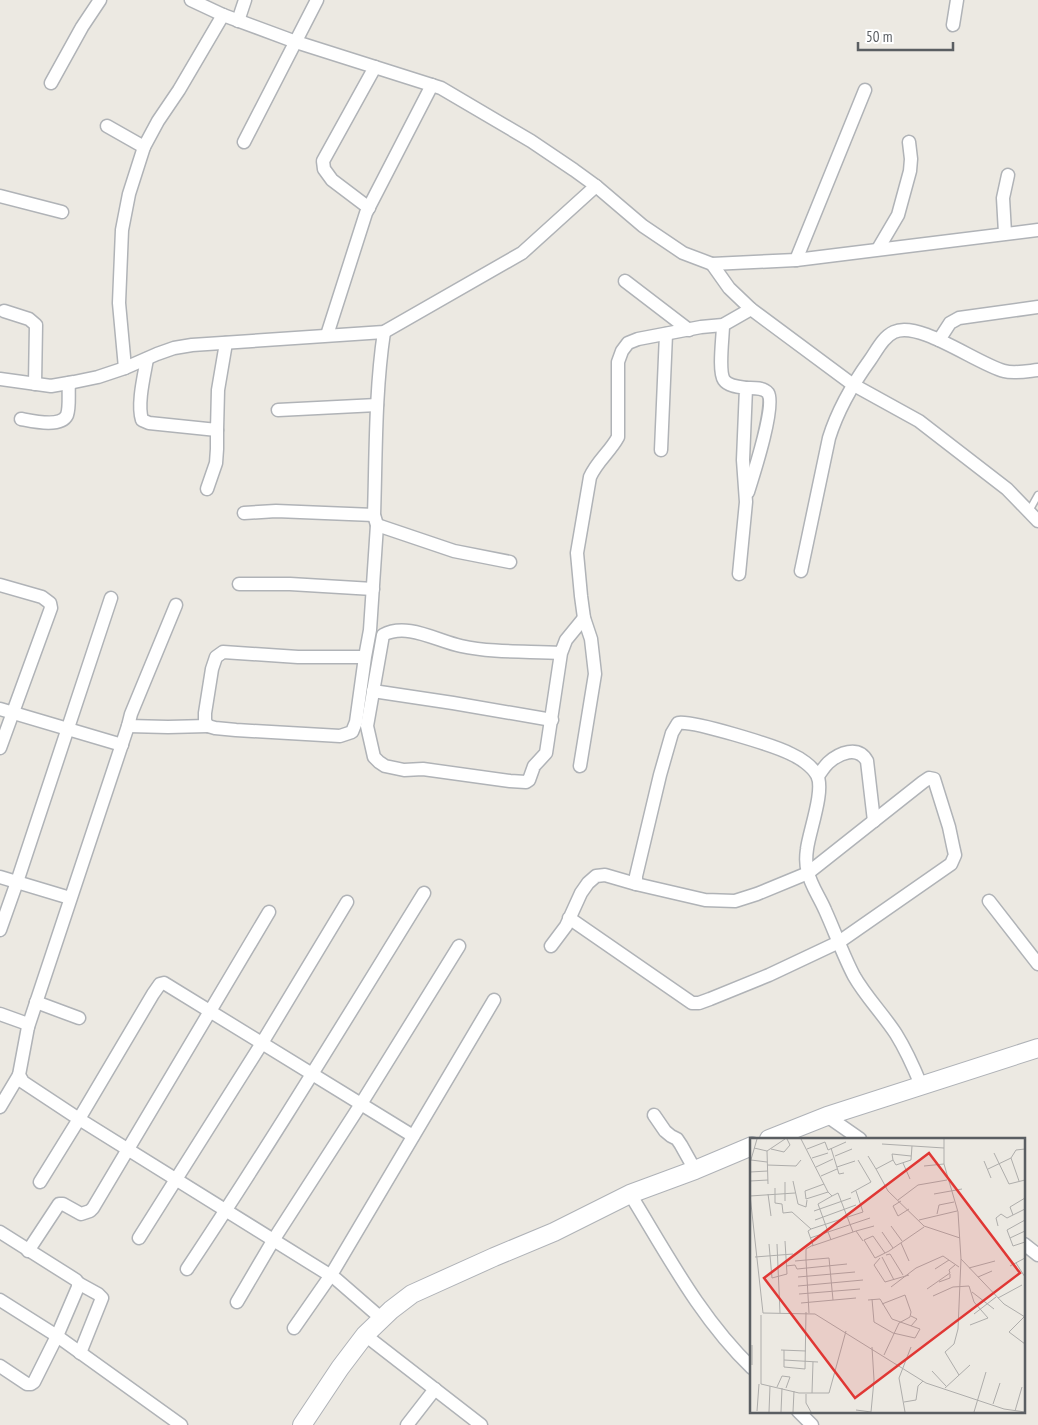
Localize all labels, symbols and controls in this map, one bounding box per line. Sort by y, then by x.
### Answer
scale bar [858,20,953,52]
text: 50 m [866,27,892,46]
inset map [750,1138,1026,1412]

